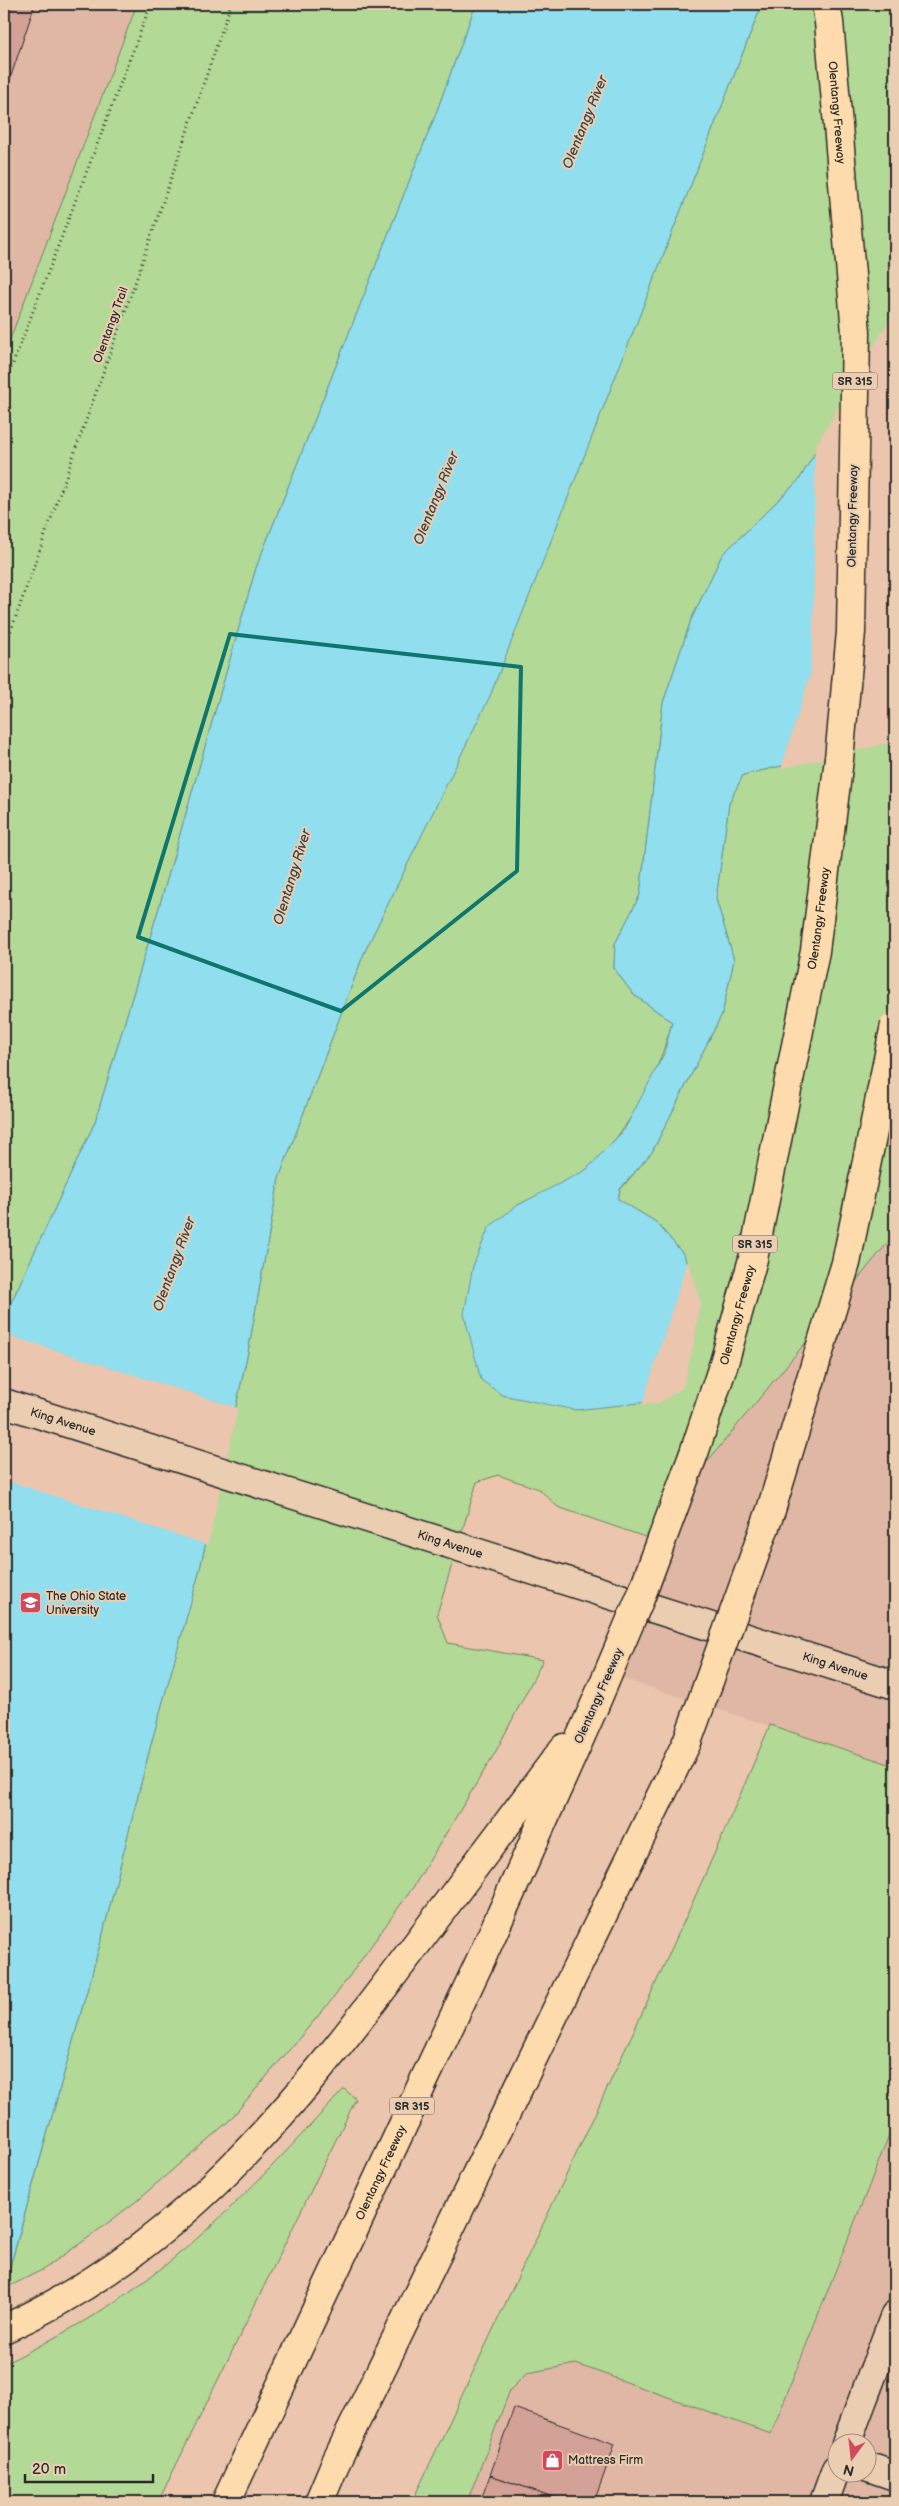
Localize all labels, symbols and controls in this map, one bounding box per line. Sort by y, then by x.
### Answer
street label: Olentangy Freeway [825,60,849,165]
water label: Olentangy River [559,72,612,171]
street label: Olentangy Trail [90,285,132,365]
road number: SR 315 [832,372,878,390]
water label: Olentangy River [410,448,463,547]
street label: Olentangy Freeway [845,464,861,568]
water label: Olentangy River [269,826,315,927]
street label: Olentangy Freeway [804,866,833,971]
water label: Olentangy River [149,1214,199,1314]
road number: SR 315 [732,1236,778,1252]
street label: Olentangy Freeway [716,1263,759,1367]
street label: King Avenue [28,1404,98,1439]
street label: King Avenue [416,1527,485,1562]
place label: The Ohio State University [46,1589,126,1618]
school or university icon: The Ohio State University [18,1591,42,1615]
street label: Olentangy Freeway [571,1645,627,1746]
street label: King Avenue [801,1649,870,1684]
road number: SR 315 [390,2098,434,2114]
street label: Olentangy Freeway [352,2122,410,2222]
north arrow [826,2434,876,2484]
shop icon: Mattress Firm [540,2448,564,2472]
scale bar [25,2451,152,2483]
place label: Mattress Firm [568,2453,643,2468]
text: 20 m [32,2460,66,2479]
text: N [841,2461,856,2480]

